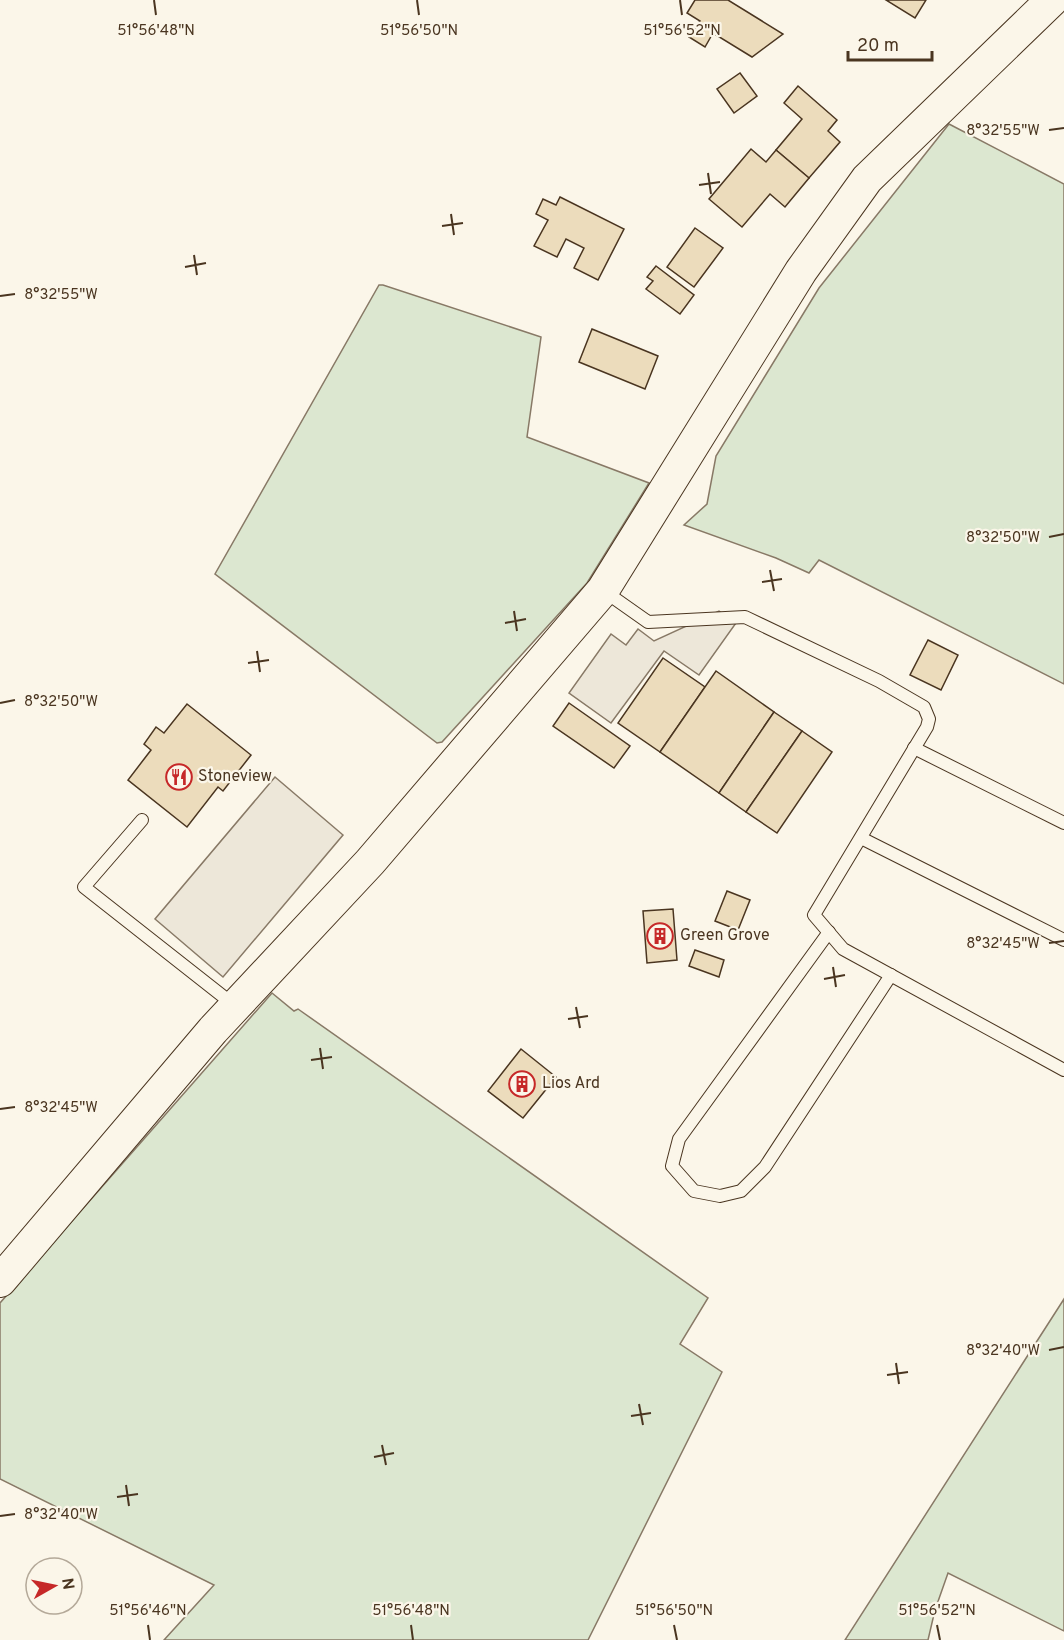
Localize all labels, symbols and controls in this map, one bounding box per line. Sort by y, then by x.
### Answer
text: 51°56'48"N [117,22,195,41]
text: 51°56'50"N [380,22,458,41]
text: 51°56'52"N [643,22,721,41]
scale bar [848,24,932,62]
text: 20 m [857,35,899,58]
text: 8°32'55"W [966,122,1040,141]
text: 8°32'55"W [24,286,98,305]
text: 8°32'50"W [966,529,1040,548]
text: 8°32'50"W [24,693,98,712]
restaurant icon: Stoneview [164,762,194,792]
place label: Stoneview [198,767,272,787]
building icon: Green Grove [645,921,675,951]
place label: Green Grove [680,926,770,946]
text: 8°32'45"W [966,935,1040,954]
building icon: Lios Ard [507,1069,537,1099]
place label: Lios Ard [542,1074,600,1094]
text: 8°32'45"W [24,1099,98,1118]
text: 8°32'40"W [966,1342,1040,1361]
text: 8°32'40"W [24,1506,98,1525]
north arrow [24,1556,84,1616]
text: N [56,1577,78,1591]
text: 51°56'46"N [109,1602,187,1621]
text: 51°56'48"N [372,1602,450,1621]
text: 51°56'50"N [635,1602,713,1621]
text: 51°56'52"N [898,1602,976,1621]

